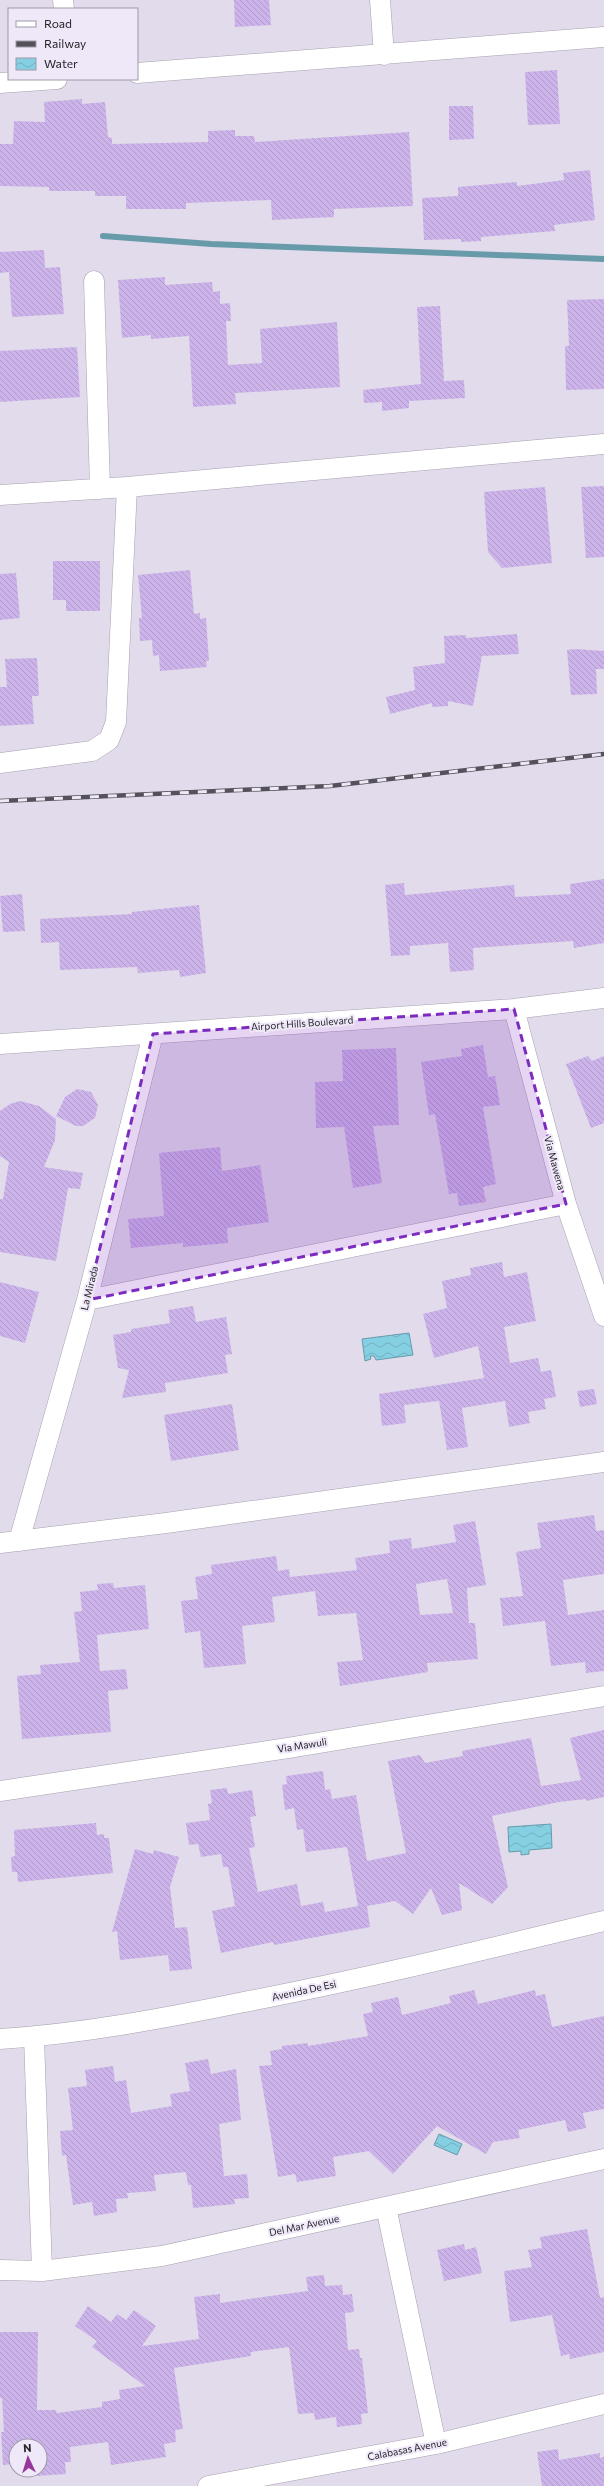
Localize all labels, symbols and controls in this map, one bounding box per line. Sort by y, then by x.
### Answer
legend [8,8,138,80]
text: Road [44,16,72,30]
text: Railway [44,36,86,50]
text: Water [44,56,78,70]
street label: Airport Hills Boulevard [250,1013,354,1033]
street label: Via Mawena [542,1135,568,1191]
street label: La Mirada [78,1265,100,1311]
street label: Via Mawuli [276,1735,328,1755]
street label: Avenida De Esi [271,1977,337,2003]
street label: Del Mar Avenue [268,2212,340,2238]
street label: Calabasas Avenue [366,2435,448,2463]
north arrow [8,2438,48,2478]
text: N [23,2441,32,2454]

